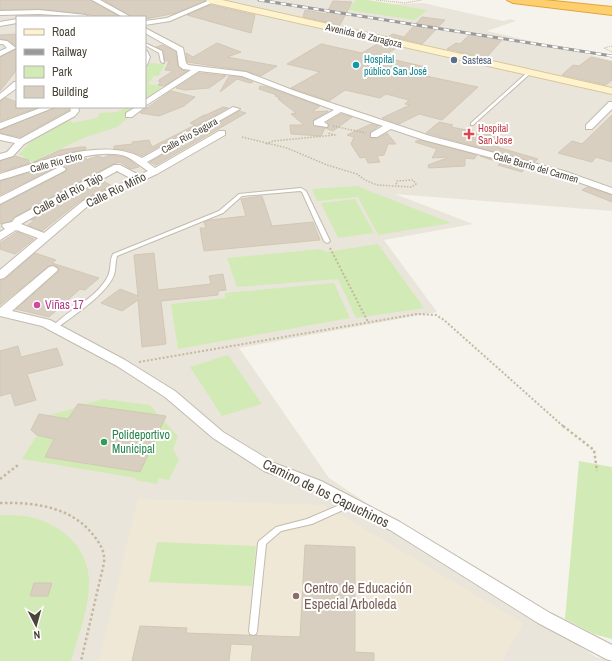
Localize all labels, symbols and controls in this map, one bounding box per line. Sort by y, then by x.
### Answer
legend [16,16,146,108]
street label: Avenida de Zaragoza [323,20,404,51]
text: Road [52,24,76,40]
text: Railway [52,44,87,60]
place label: Hospital público San José [364,53,427,78]
place label: Sastesa [462,54,492,67]
marker: Sastesa [449,55,459,65]
marker: Hospital público San José [351,60,361,70]
text: Park [52,64,72,80]
text: Building [52,84,89,100]
street label: Calle Rio Segura [159,114,220,156]
place label: Hospital San Jose [478,122,513,147]
marker: Hospital San Jose [463,128,475,140]
street label: Calle Río Ebro [29,149,84,176]
street label: Calle Barrio del Carmen [492,149,580,186]
street label: Calle del Río Tajo [30,169,106,219]
street label: Calle Río Miño [83,169,149,211]
place label: Viñas 17 [45,297,84,313]
marker: Viñas 17 [32,300,42,310]
place label: Polideportivo Municipal [112,427,170,457]
marker: Polideportivo Municipal [99,437,109,447]
street label: Camino de los Capuchinos [260,455,392,532]
place label: Centro de Educación Especial Arboleda [304,579,412,613]
marker: Centro de Educación Especial Arboleda [291,591,301,601]
north arrow [16,605,56,645]
text: N [33,628,41,642]

